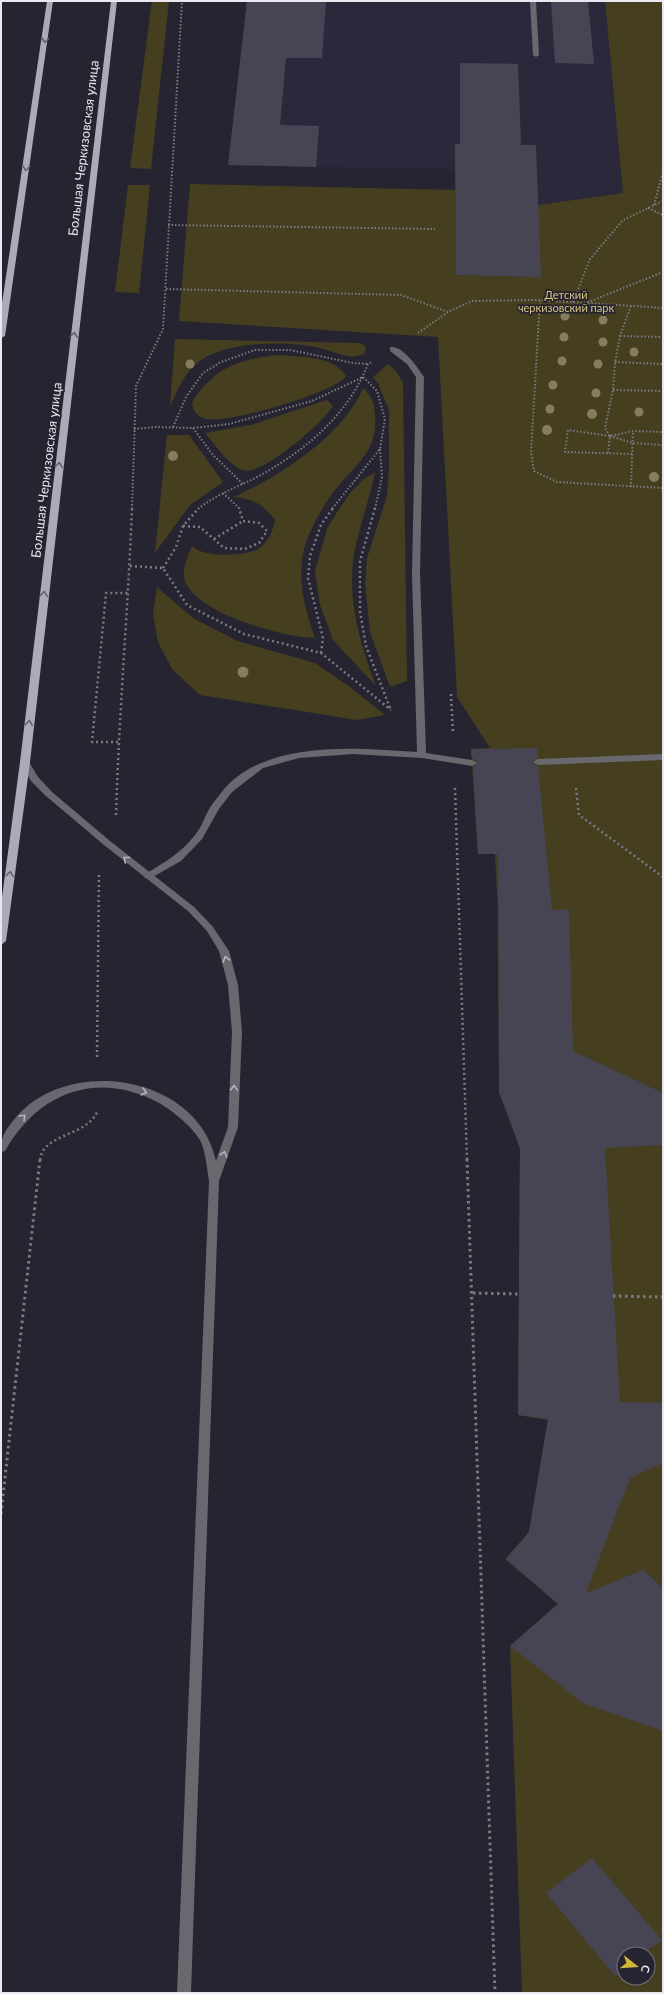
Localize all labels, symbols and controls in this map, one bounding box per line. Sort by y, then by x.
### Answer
one-way arrow [41,37,50,43]
street label: Большая Черкизовская улица [64,59,102,237]
one-way arrow [22,165,31,171]
park label: Детский черкизовский парк [518,288,614,314]
one-way arrow [69,332,78,338]
street label: Большая Черкизовская улица [27,381,65,559]
one-way arrow [54,462,63,468]
one-way arrow [39,591,48,597]
one-way arrow [24,720,33,726]
one-way arrow [123,856,130,863]
one-way arrow [5,871,14,878]
one-way arrow [222,956,231,963]
one-way arrow [230,1085,239,1091]
one-way arrow [140,1087,147,1096]
one-way arrow [18,1114,26,1122]
one-way arrow [219,1151,227,1158]
north arrow [616,1946,656,1986]
text: С [639,1964,653,1975]

